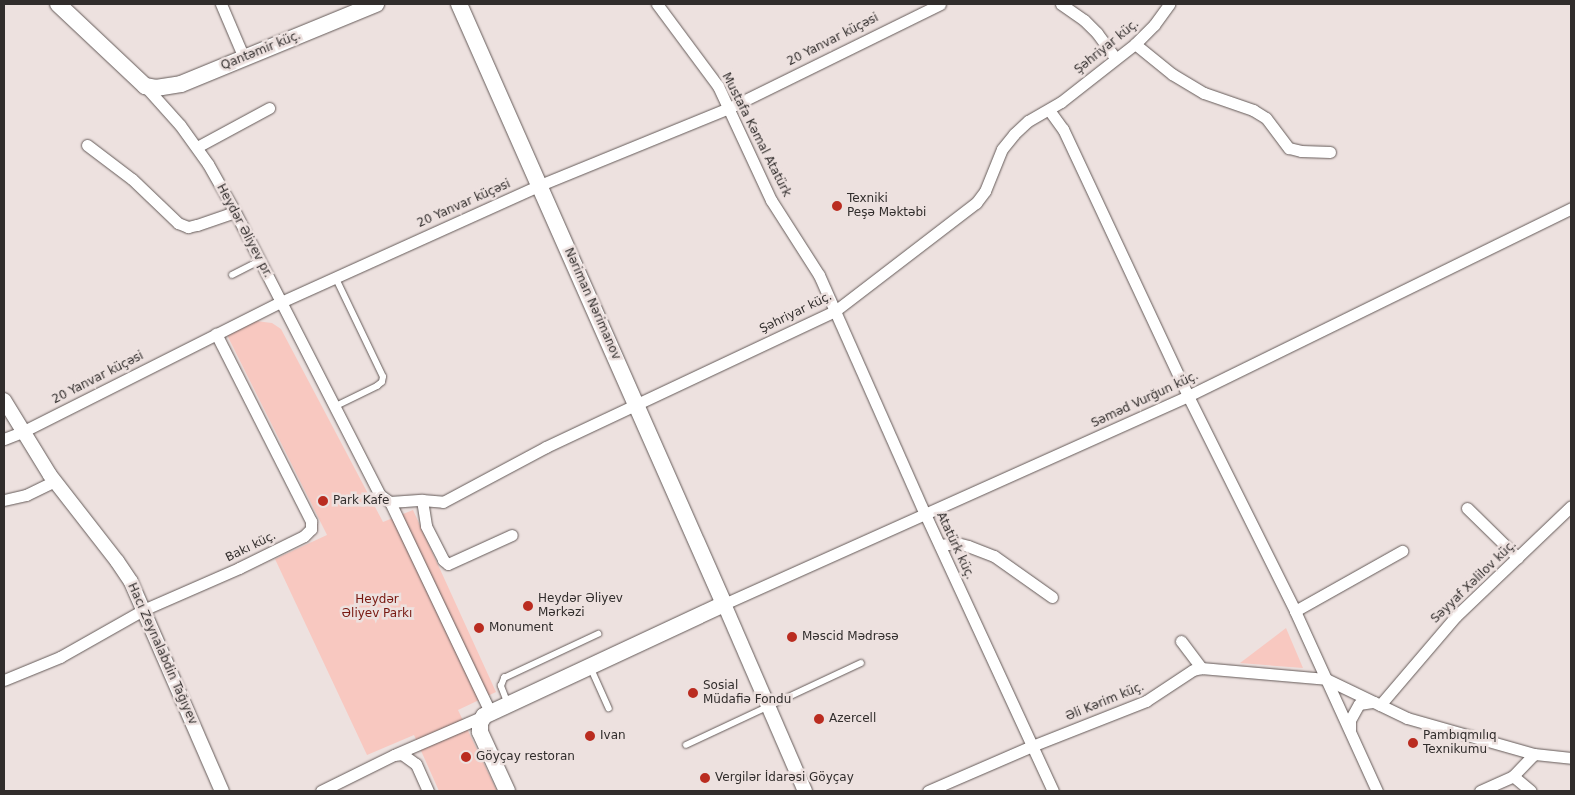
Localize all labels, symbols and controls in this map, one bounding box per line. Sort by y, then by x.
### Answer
street label: 20 Yanvar küçəsi [785,11,881,69]
street label: Şəhriyar küç. [1072,17,1142,77]
street label: Qantəmir küç. [219,28,303,74]
street label: Mustafa Kəmal Atatürk [718,71,794,199]
street label: 20 Yanvar küçəsi [415,177,513,231]
street label: Heydər Əliyev pr. [213,182,275,280]
place label: Texniki Peşə Məktəbi [847,192,926,220]
marker: Texniki Peşə Məktəbi [831,200,843,212]
street label: Nəriman Nərimanov [561,246,623,362]
street label: Şəhriyar küç. [757,289,835,337]
street label: 20 Yanvar küçəsi [50,349,146,407]
street label: Səməd Vurğun küç. [1089,369,1201,431]
place label: Park Kafe [333,494,389,508]
marker: Park Kafe [317,495,329,507]
street label: Atatürk küç. [933,510,977,582]
street label: Bakı küç. [223,529,279,565]
street label: Səyyaf Xəlilov küç. [1428,538,1520,626]
street label: Hacı Zeynalabdin Tağıyev [124,581,200,727]
place label: Heydər Əliyev Mərkəzi [538,592,623,620]
park label: Heydər Əliyev Parkı [342,593,412,621]
marker: Heydər Əliyev Mərkəzi [522,600,534,612]
place label: Monument [489,621,553,635]
marker: Monument [473,622,485,634]
place label: Məscid Mədrəsə [802,630,899,644]
marker: Məscid Mədrəsə [786,631,798,643]
place label: Sosial Müdafiə Fondu [703,679,791,707]
street label: Əli Kərim küç. [1064,680,1146,724]
marker: Sosial Müdafiə Fondu [687,687,699,699]
place label: Azercell [829,712,876,726]
marker: Azercell [813,713,825,725]
place label: Ivan [600,729,626,743]
place label: Pambıqmılıq Texnikumu [1423,729,1497,757]
marker: Ivan [584,730,596,742]
marker: Pambıqmılıq Texnikumu [1407,737,1419,749]
place label: Göyçay restoran [476,750,575,764]
marker: Göyçay restoran [460,751,472,763]
place label: Vergilər İdarəsi Göyçay [715,771,854,785]
marker: Vergilər İdarəsi Göyçay [699,772,711,784]

